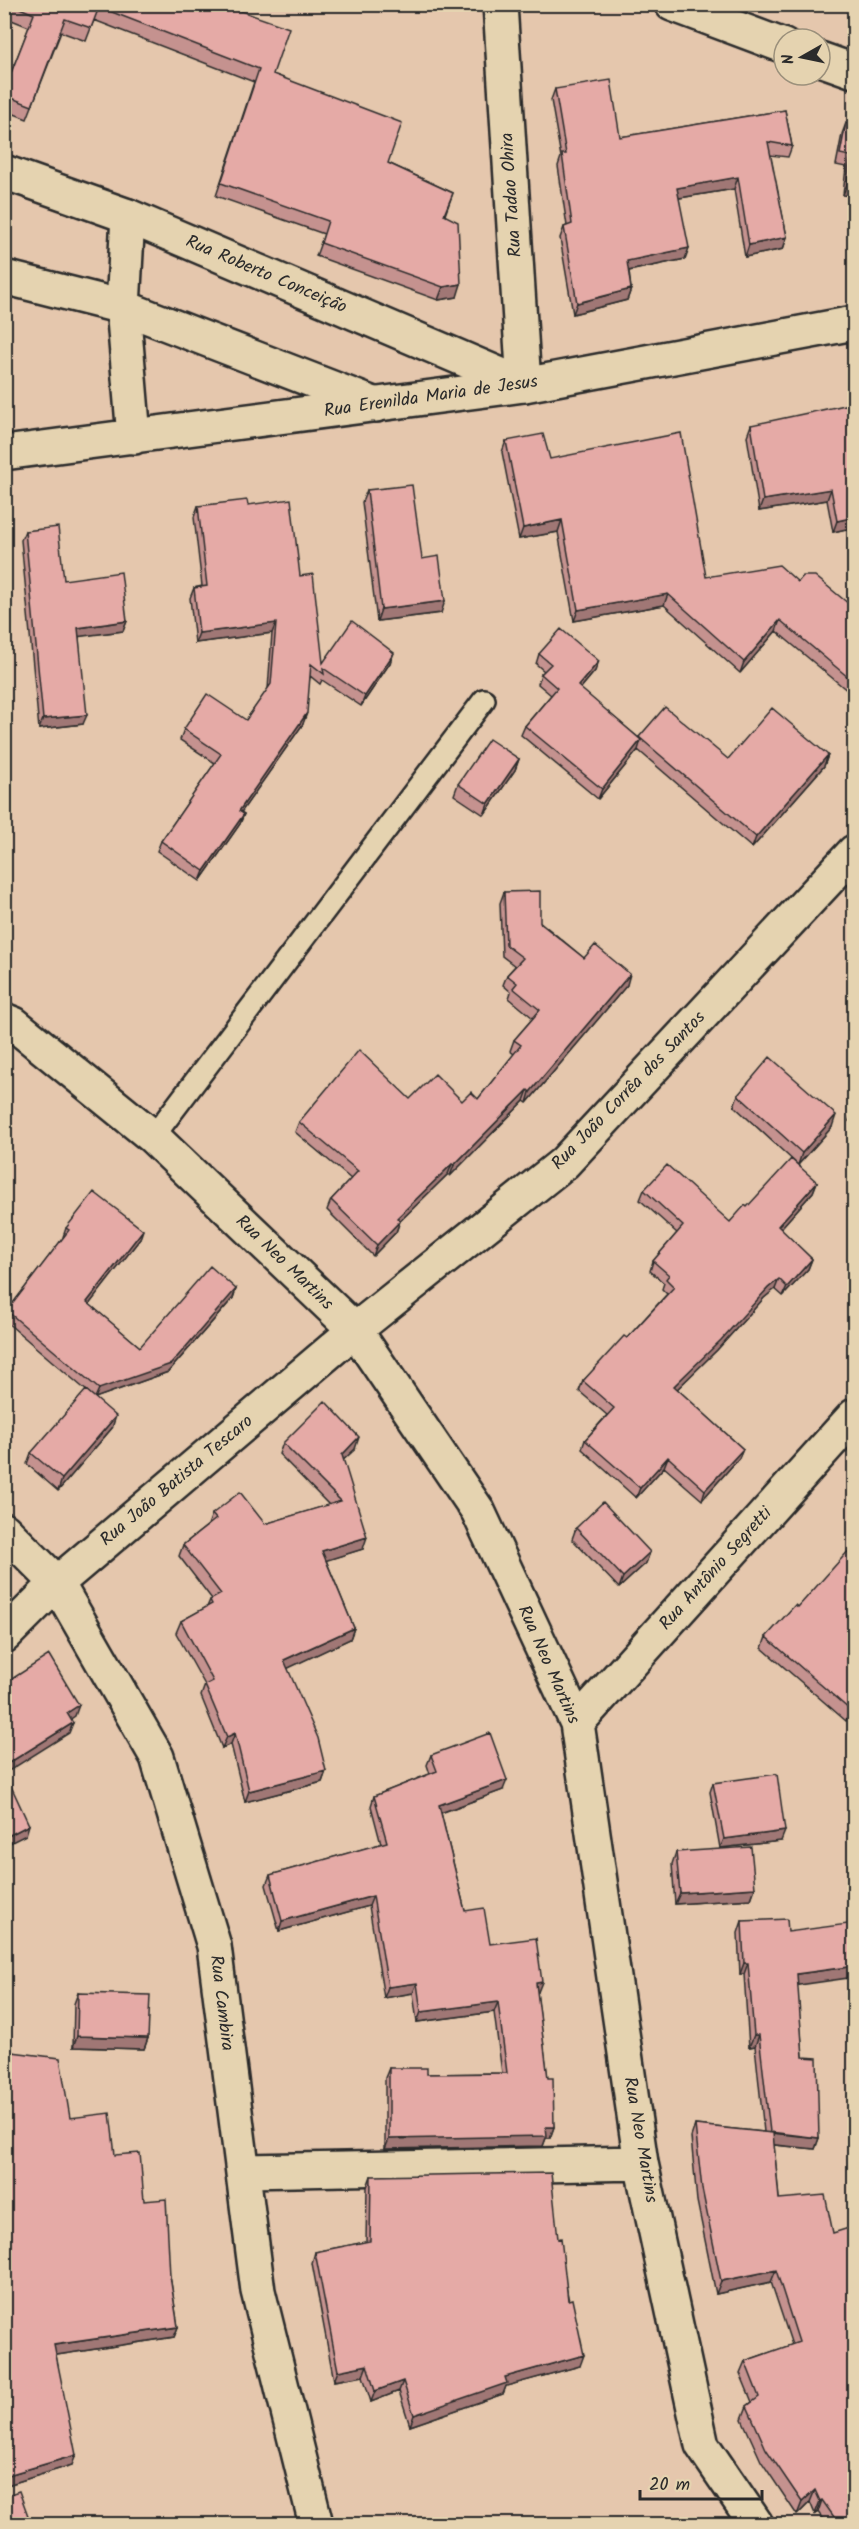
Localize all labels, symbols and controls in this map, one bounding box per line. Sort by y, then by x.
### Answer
north arrow [772,27,832,87]
text: N [776,52,802,66]
street label: Rua Tadao Ohira [493,132,531,258]
street label: Rua Roberto Conceição [181,228,351,322]
street label: Rua Erenilda Maria de Jesus [322,368,540,426]
street label: Rua João Corrêa dos Santos [545,1004,713,1177]
street label: Rua Neo Martins [228,1208,340,1318]
street label: Rua João Batista Tescaro [94,1408,260,1554]
street label: Rua Antônio Segretti [652,1500,780,1637]
street label: Rua Neo Martins [509,1601,587,1729]
street label: Rua Cambira [201,1953,241,2053]
street label: Rua Neo Martins [615,2075,665,2206]
scale bar [640,2463,762,2501]
text: 20 m [649,2471,690,2500]

